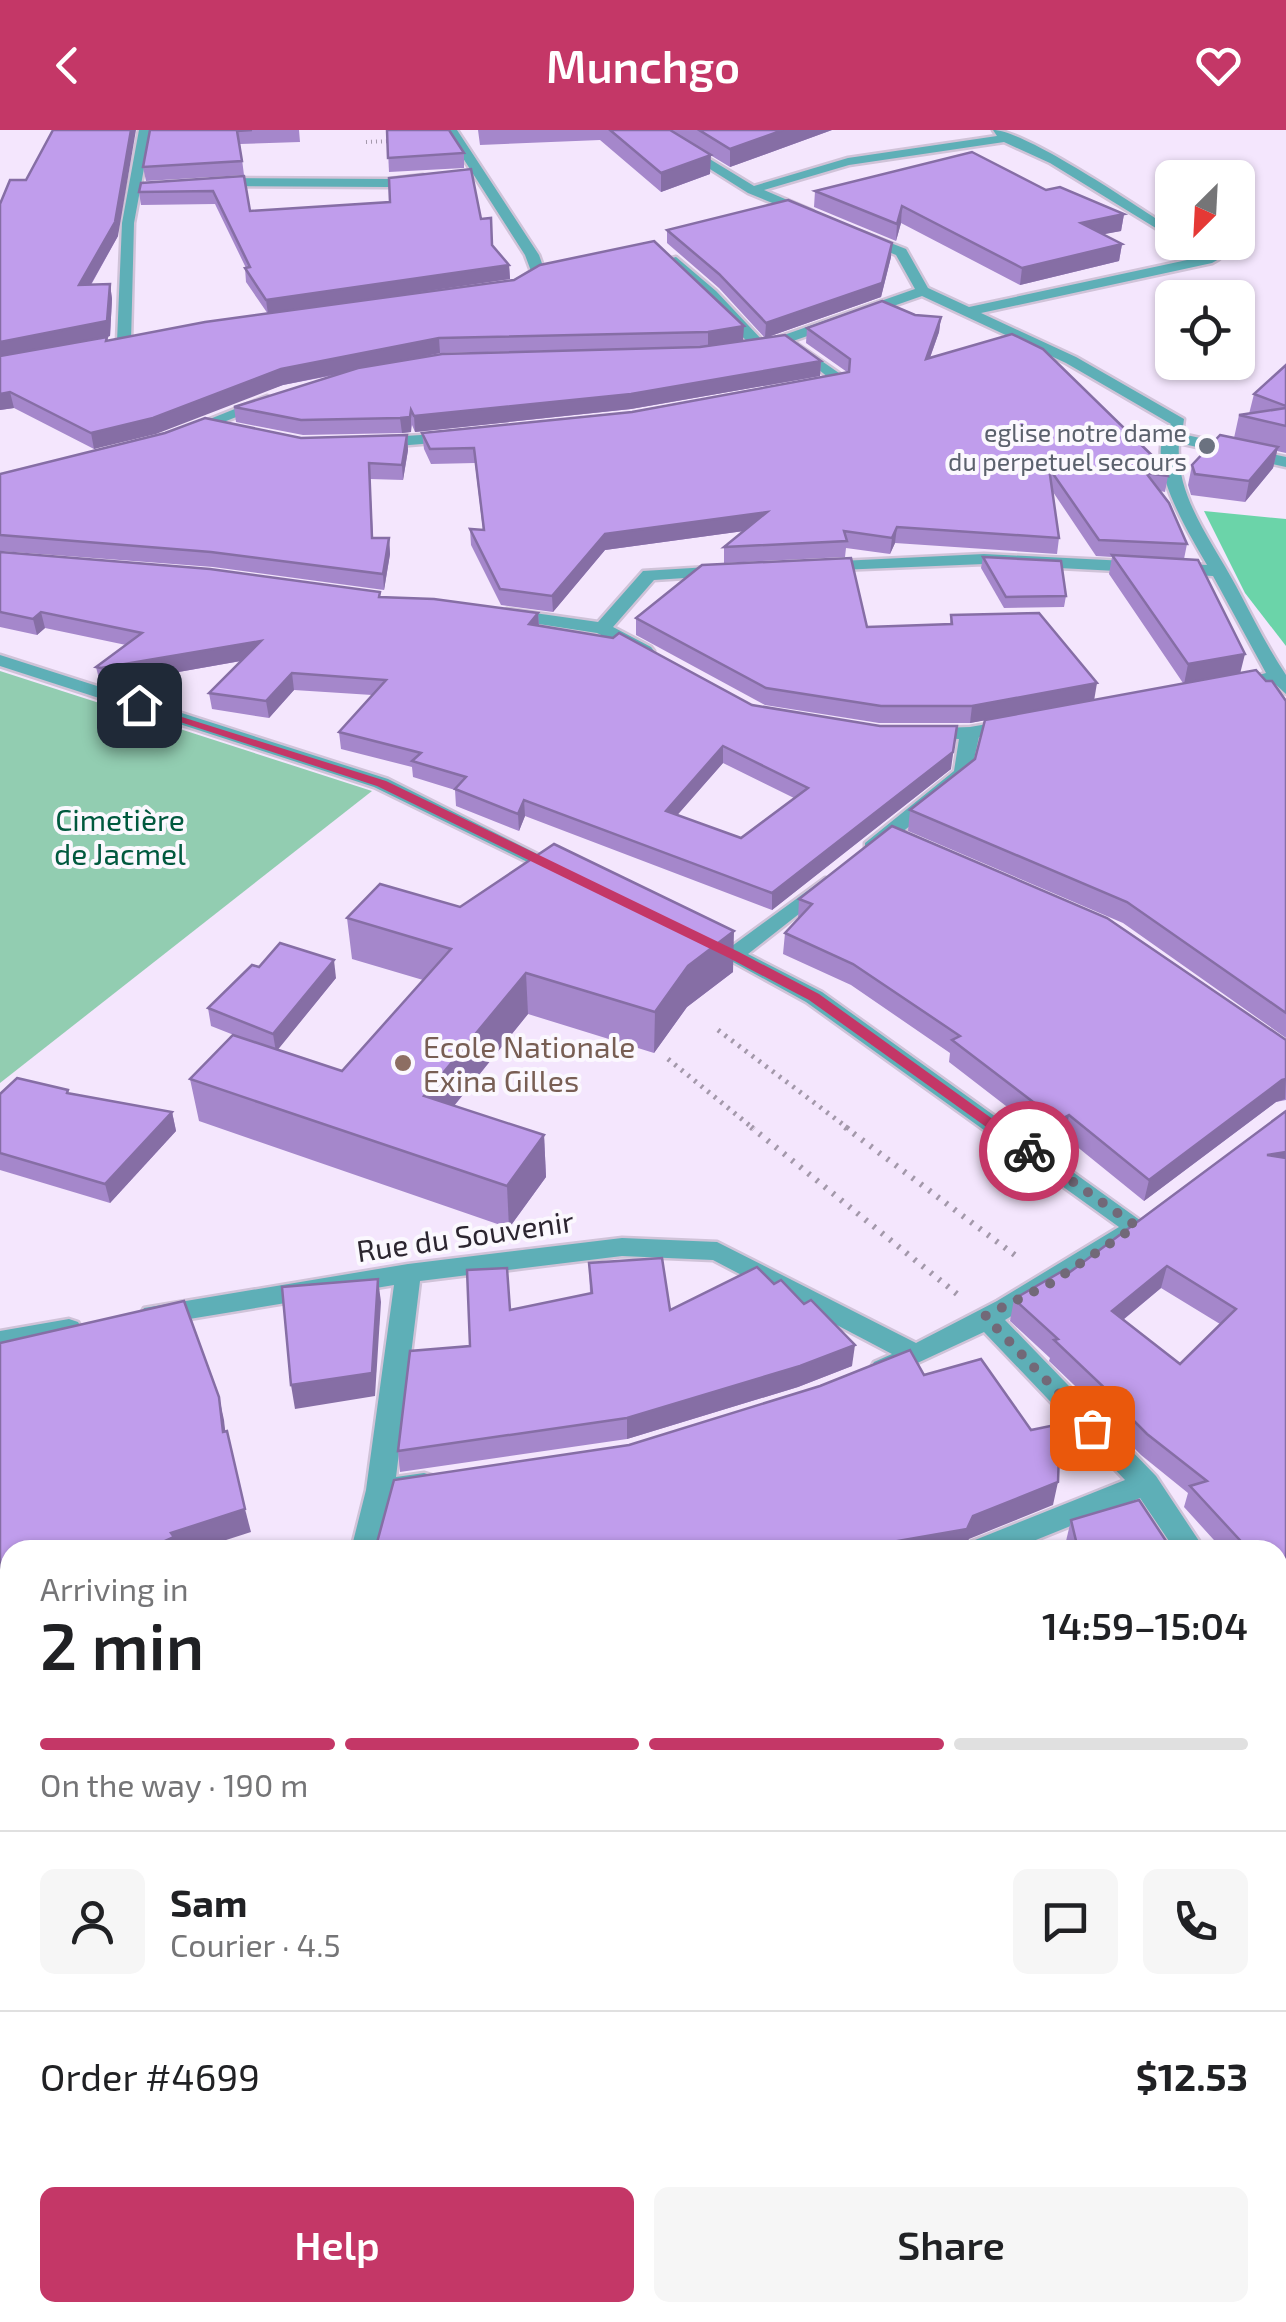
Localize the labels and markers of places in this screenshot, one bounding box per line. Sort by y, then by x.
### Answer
place label: eglise notre dame du perpetuel secours [948,417,1187,476]
marker: eglise notre dame du perpetuel secours [1196,435,1218,457]
pin [97,663,182,748]
place label: Ecole Nationale Exina Gilles [423,1028,635,1098]
marker: Ecole Nationale Exina Gilles [392,1052,414,1074]
pin [1050,1386,1135,1471]

